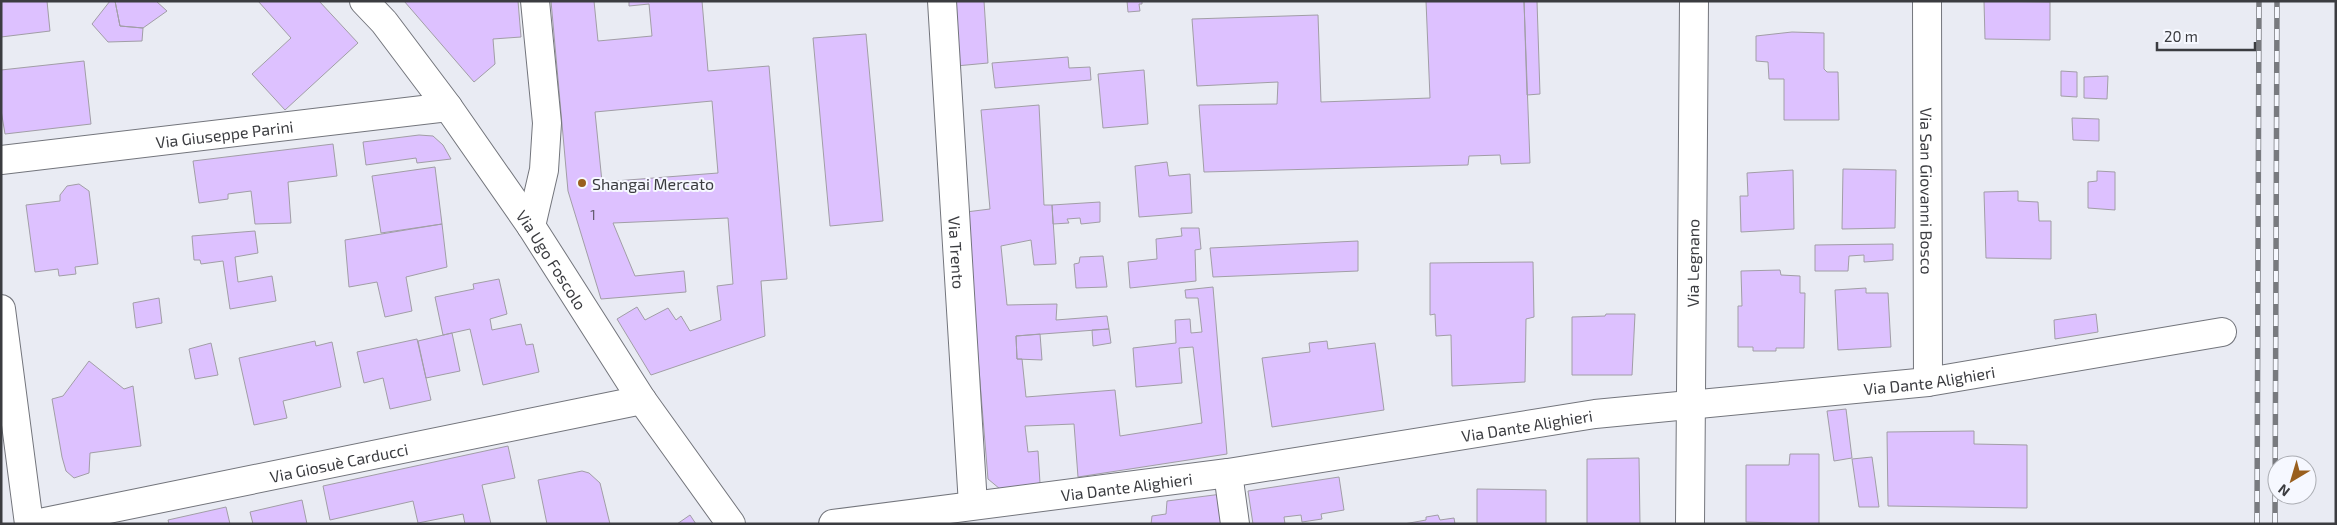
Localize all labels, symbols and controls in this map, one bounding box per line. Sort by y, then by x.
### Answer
scale bar [2157,20,2254,52]
text: 20 m [2164,27,2198,45]
street label: Via San Giovanni Bosco [1918,107,1937,275]
street label: Via Giuseppe Parini [155,116,294,151]
place label: Shangai Mercato [592,174,714,193]
marker: Shangai Mercato [576,177,588,189]
street label: Via Ugo Foscolo [513,206,591,313]
house number: 1 [590,206,596,223]
street label: Via Trento [946,216,969,289]
street label: Via Legnano [1682,219,1702,307]
street label: Via Dante Alighieri [1863,361,1996,398]
street label: Via Dante Alighieri [1460,405,1594,445]
street label: Via Giosuè Carducci [268,439,410,485]
north arrow [2267,455,2317,505]
street label: Via Dante Alighieri [1060,468,1194,504]
text: N [2274,481,2293,500]

